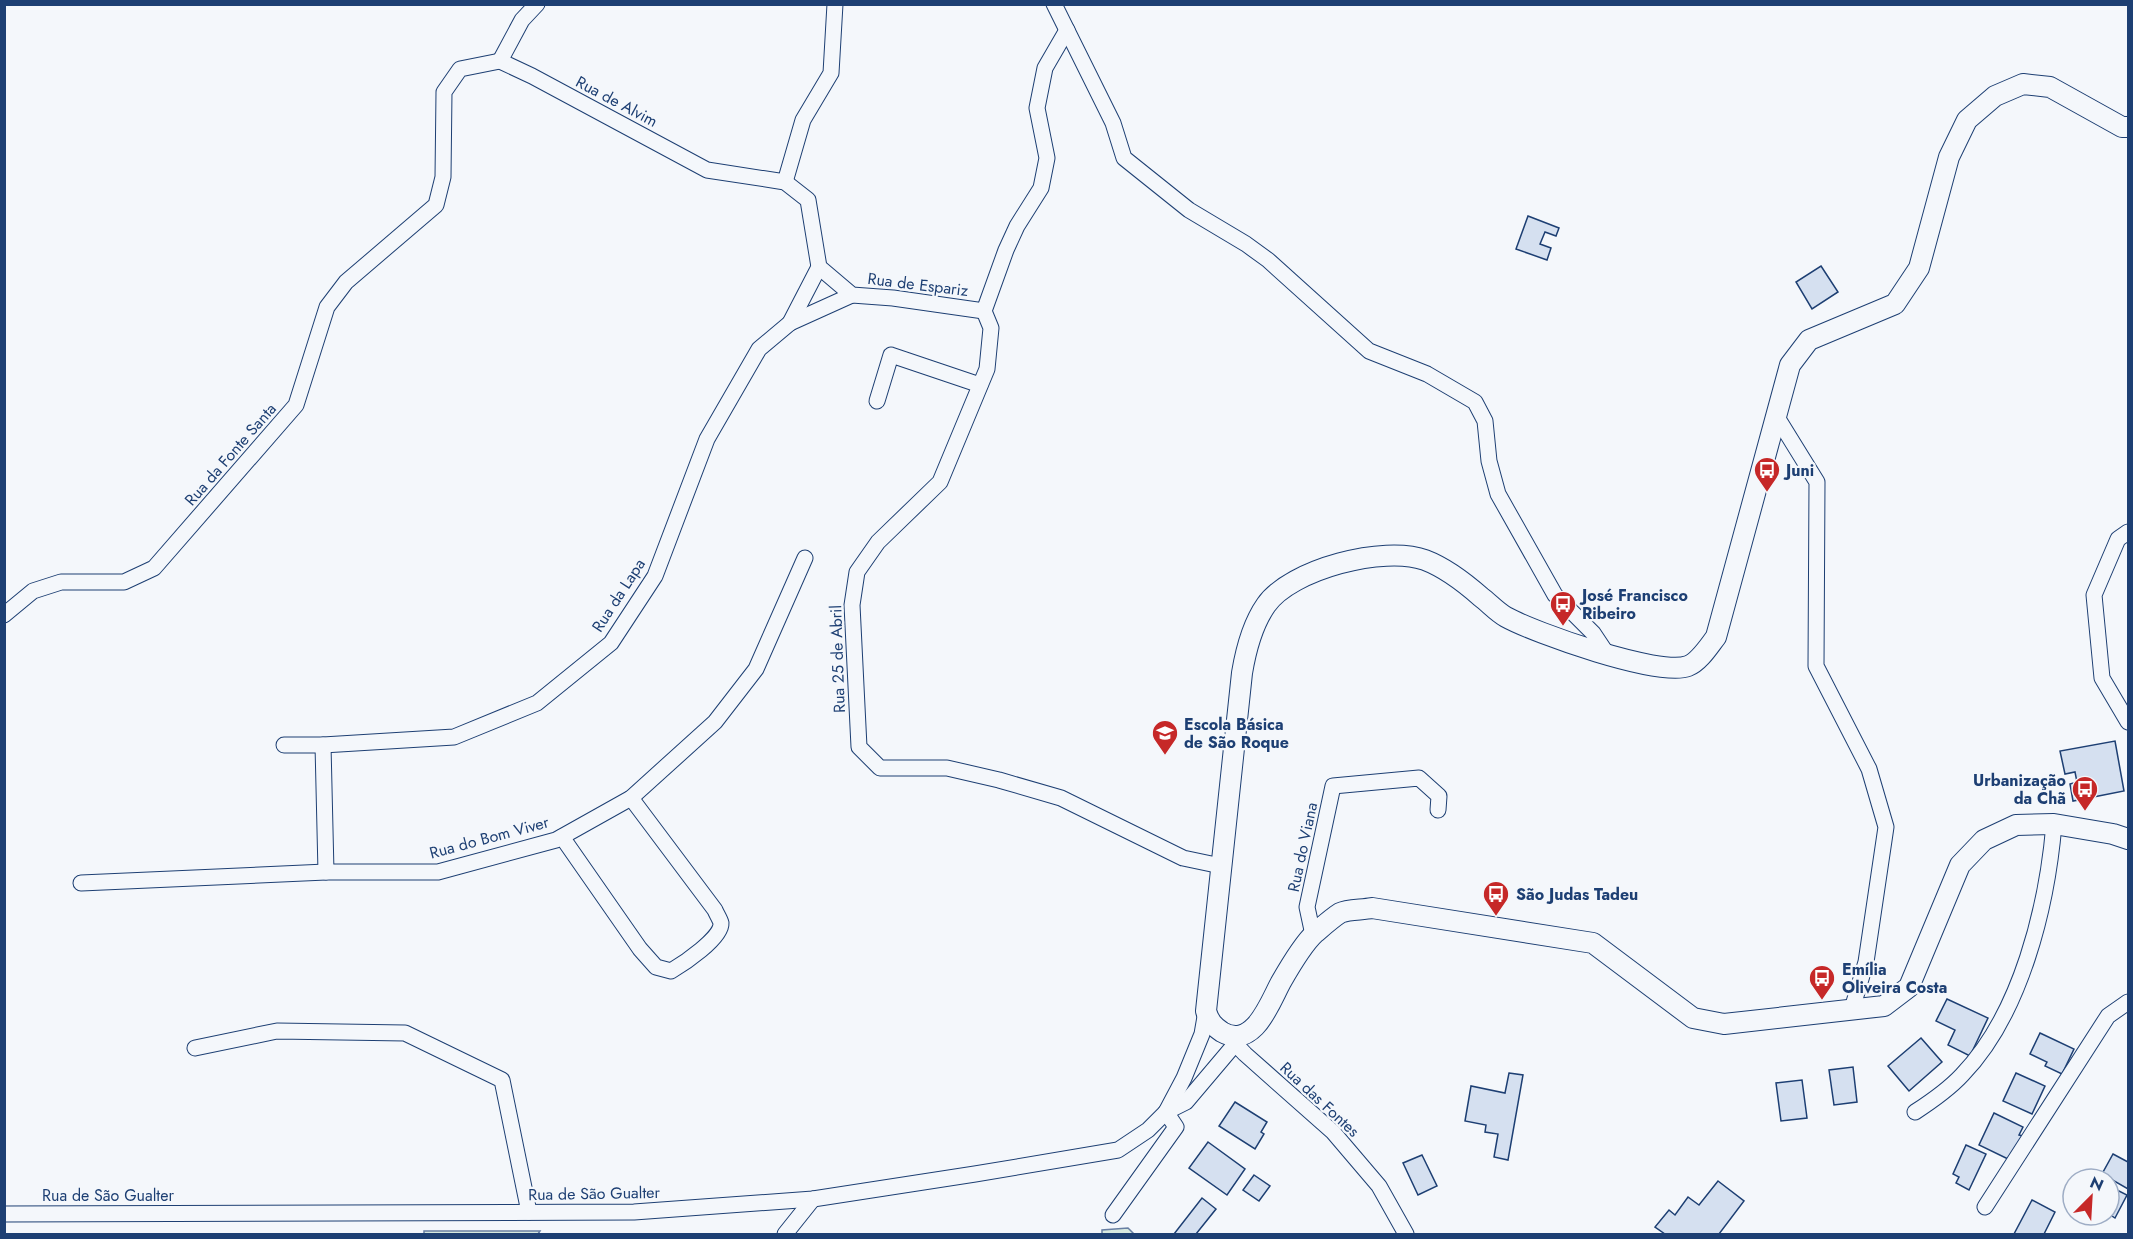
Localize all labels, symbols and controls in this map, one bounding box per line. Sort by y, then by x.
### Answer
street label: Rua de Alvim [572,70,662,133]
street label: Rua de Espariz [866,267,970,302]
street label: Rua da Fonte Santa [179,398,282,511]
bus stop icon: Juni [1752,455,1782,493]
place label: Juni [1783,459,1814,482]
street label: Rua da Lapa [586,554,651,636]
place label: José Francisco Ribeiro [1579,584,1688,625]
bus stop icon: José Francisco Ribeiro [1548,589,1578,627]
street label: Rua 25 de Abril [824,605,851,713]
place label: Escola Básica de São Roque [1184,713,1289,754]
school or university icon: Escola Básica de São Roque [1150,718,1180,756]
place label: Urbanização da Chã [1973,769,2066,810]
bus stop icon: Urbanização da Chã [2070,774,2100,812]
street label: Rua do Viana [1282,800,1323,894]
street label: Rua do Bom Viver [427,810,552,864]
bus stop icon: São Judas Tadeu [1481,879,1511,917]
place label: São Judas Tadeu [1516,883,1638,906]
place label: Emília Oliveira Costa [1842,958,1947,999]
bus stop icon: Emília Oliveira Costa [1807,963,1837,1001]
street label: Rua das Fontes [1275,1056,1364,1142]
north arrow [2061,1167,2121,1227]
text: N [2086,1171,2107,1197]
street label: Rua de São Gualter [528,1181,661,1206]
street label: Rua de São Gualter [42,1184,174,1207]

